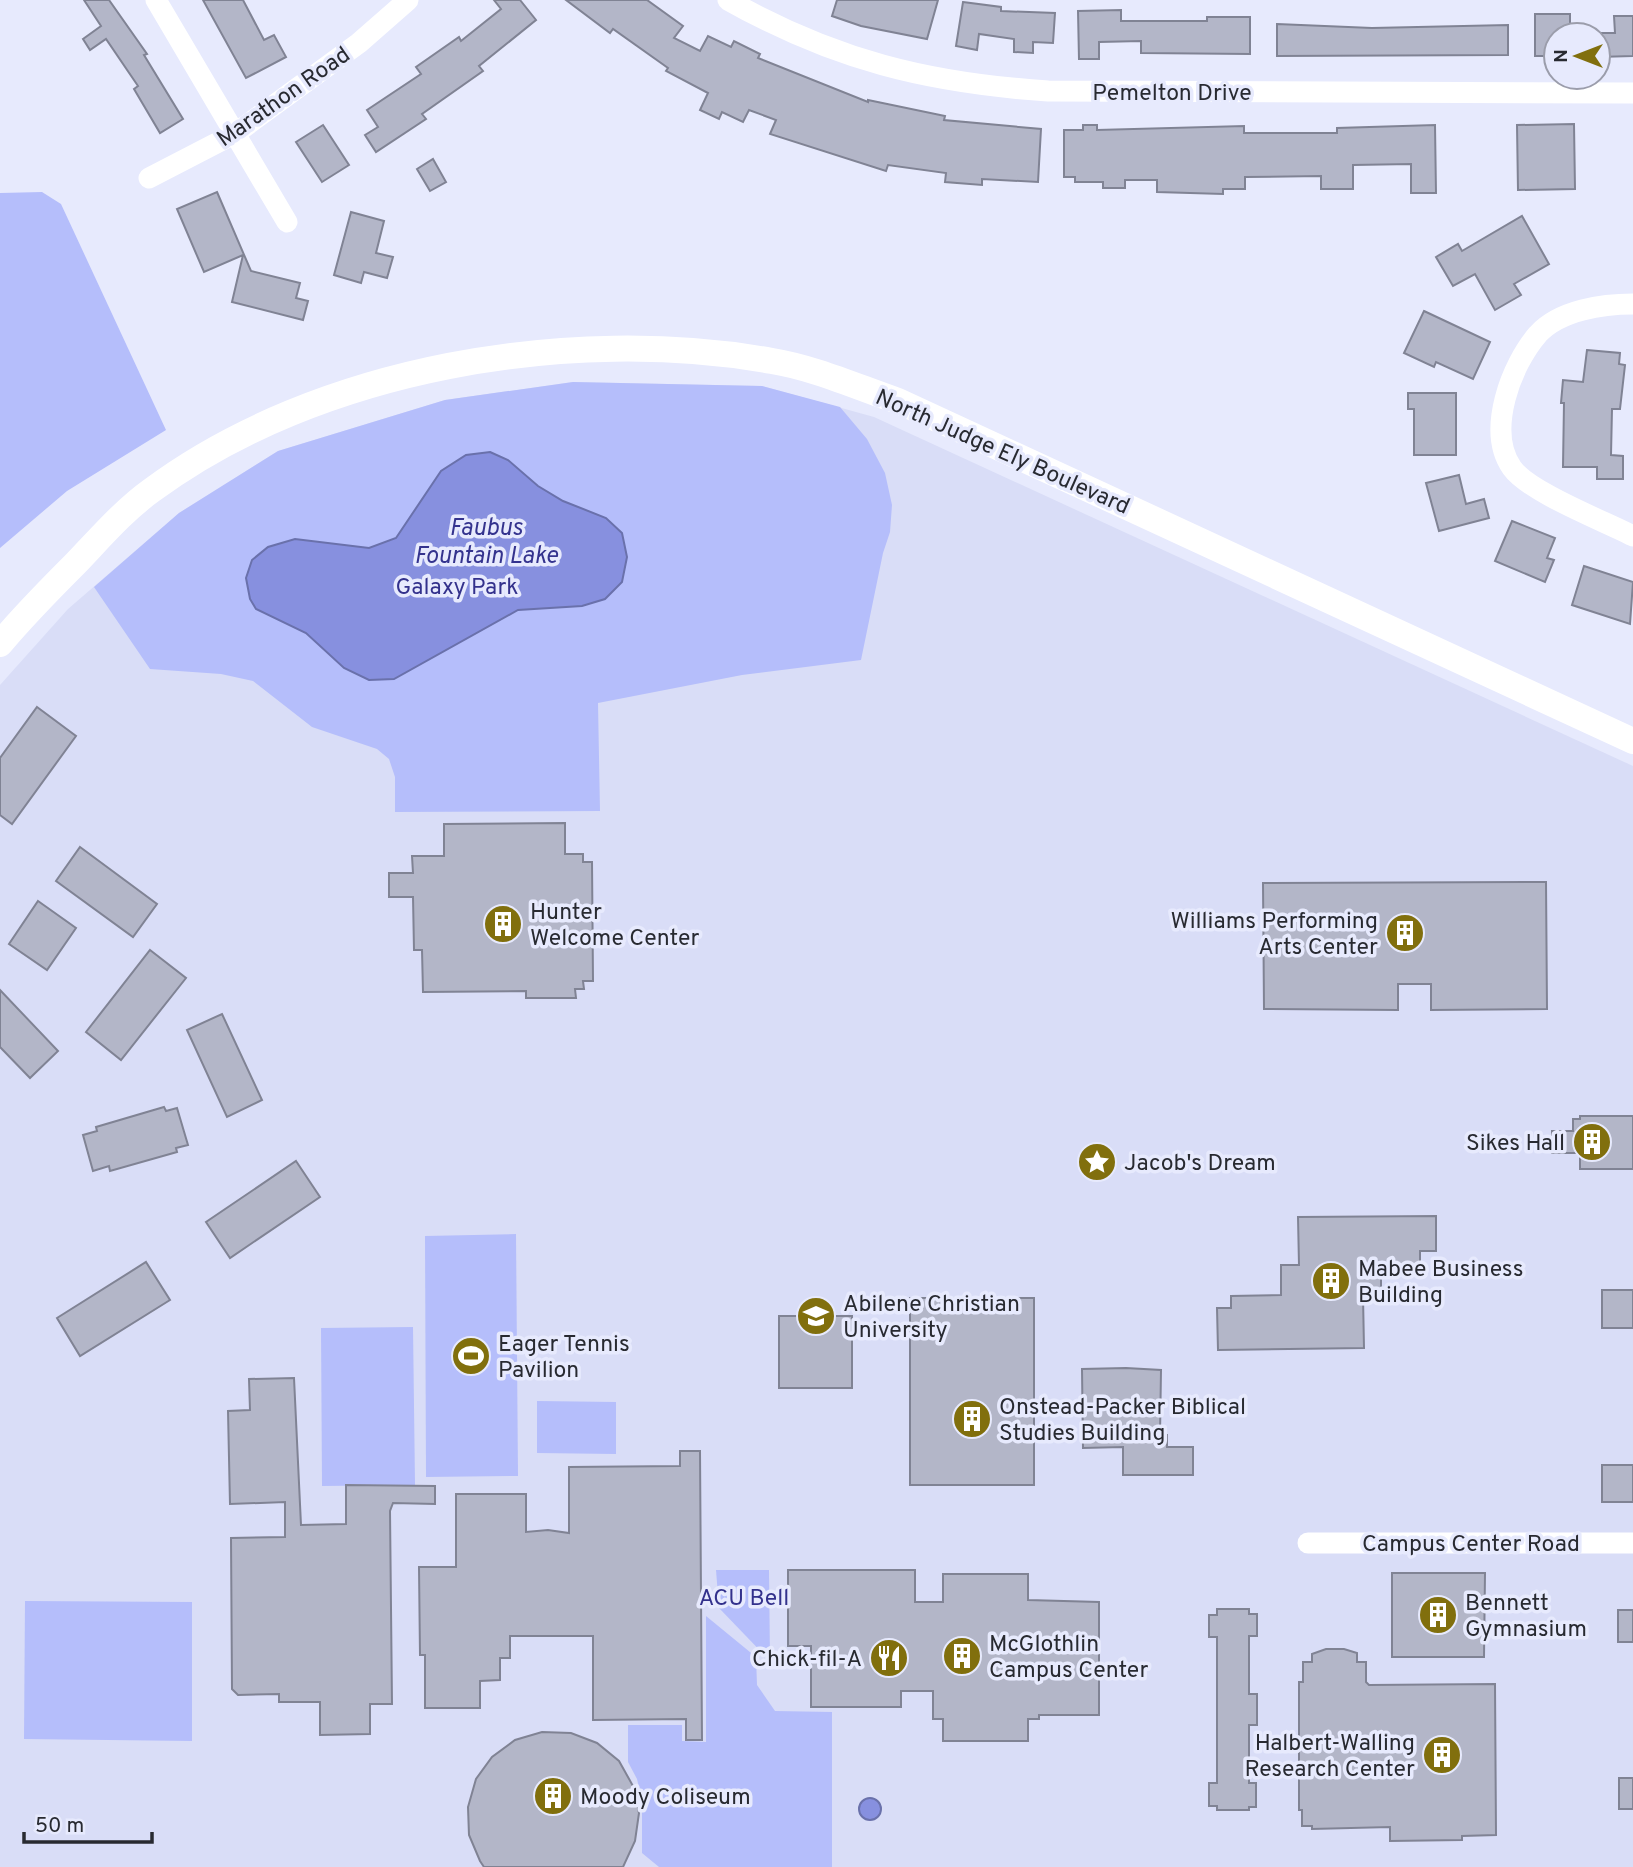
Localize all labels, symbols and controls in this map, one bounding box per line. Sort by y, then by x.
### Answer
north arrow [1542,21,1612,91]
street label: Marathon Road [212,41,357,155]
text: N [1550,49,1574,63]
street label: Pemelton Drive [1092,80,1252,109]
street label: North Judge Ely Boulevard [870,384,1134,523]
water label: Faubus Fountain Lake [414,514,559,572]
park label: Galaxy Park [396,574,518,603]
place label: Hunter Welcome Center [530,899,700,954]
building icon: Hunter Welcome Center [482,903,524,945]
place label: Williams Performing Arts Center [1170,908,1378,963]
building icon: Williams Performing Arts Center [1384,912,1426,954]
building icon: Sikes Hall [1571,1121,1613,1163]
place label: Sikes Hall [1466,1130,1565,1159]
place icon: Jacob's Dream [1076,1141,1118,1183]
place label: Jacob's Dream [1124,1150,1276,1179]
place label: Mabee Business Building [1358,1256,1523,1311]
building icon: Mabee Business Building [1310,1260,1352,1302]
place label: Abilene Christian University [843,1291,1020,1346]
school or university icon: Abilene Christian University [795,1295,837,1337]
place label: Eager Tennis Pavilion [498,1331,630,1386]
sports icon: Eager Tennis Pavilion [450,1335,492,1377]
place label: Onstead-Packer Biblical Studies Building [999,1394,1246,1449]
building icon: Onstead-Packer Biblical Studies Building [951,1398,993,1440]
street label: Campus Center Road [1362,1531,1580,1560]
park label: ACU Bell [699,1585,789,1614]
place label: Bennett Gymnasium [1465,1590,1587,1645]
building icon: Bennett Gymnasium [1417,1594,1459,1636]
place label: McGlothlin Campus Center [989,1631,1148,1686]
building icon: McGlothlin Campus Center [941,1635,983,1677]
restaurant icon: Chick-fil-A [868,1637,910,1679]
place label: Chick-fil-A [752,1646,862,1675]
place label: Halbert-Walling Research Center [1244,1730,1415,1785]
building icon: Halbert-Walling Research Center [1421,1734,1463,1776]
building icon: Moody Coliseum [532,1775,574,1817]
place label: Moody Coliseum [580,1784,751,1813]
scale bar [24,1800,152,1844]
text: 50 m [35,1813,84,1840]

